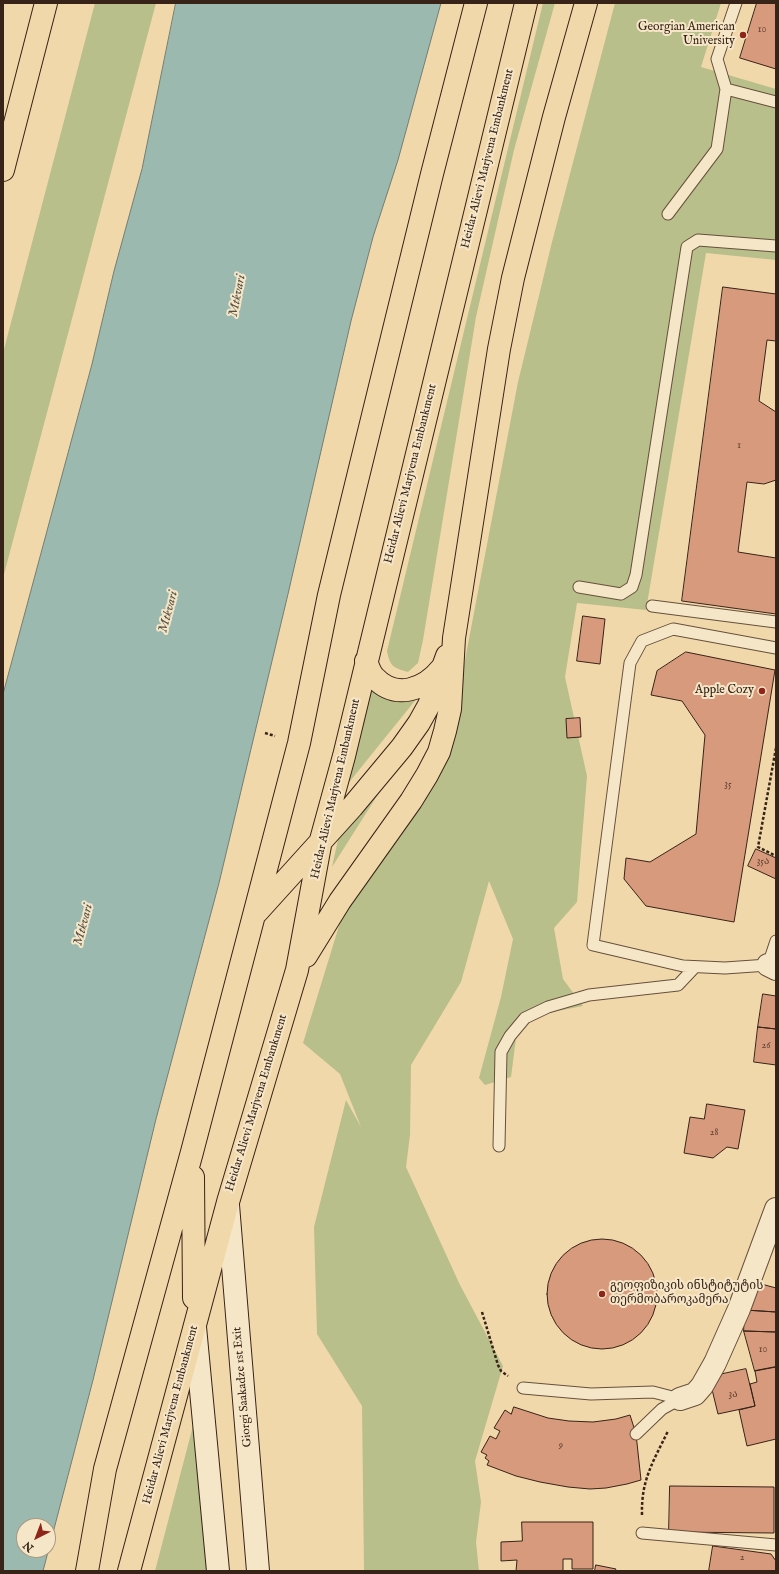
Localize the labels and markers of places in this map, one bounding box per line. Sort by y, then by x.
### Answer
place label: Georgian American University [638,21,735,49]
marker: Georgian American University [738,30,748,40]
place label: Apple Cozy [695,684,754,698]
marker: Apple Cozy [757,686,767,696]
place label: გეოფიზიკის ინსტიტუტის თერმობაროკამერა [610,1280,763,1308]
marker: გეოფიზიკის ინსტიტუტის თერმობაროკამერა [597,1289,607,1299]

